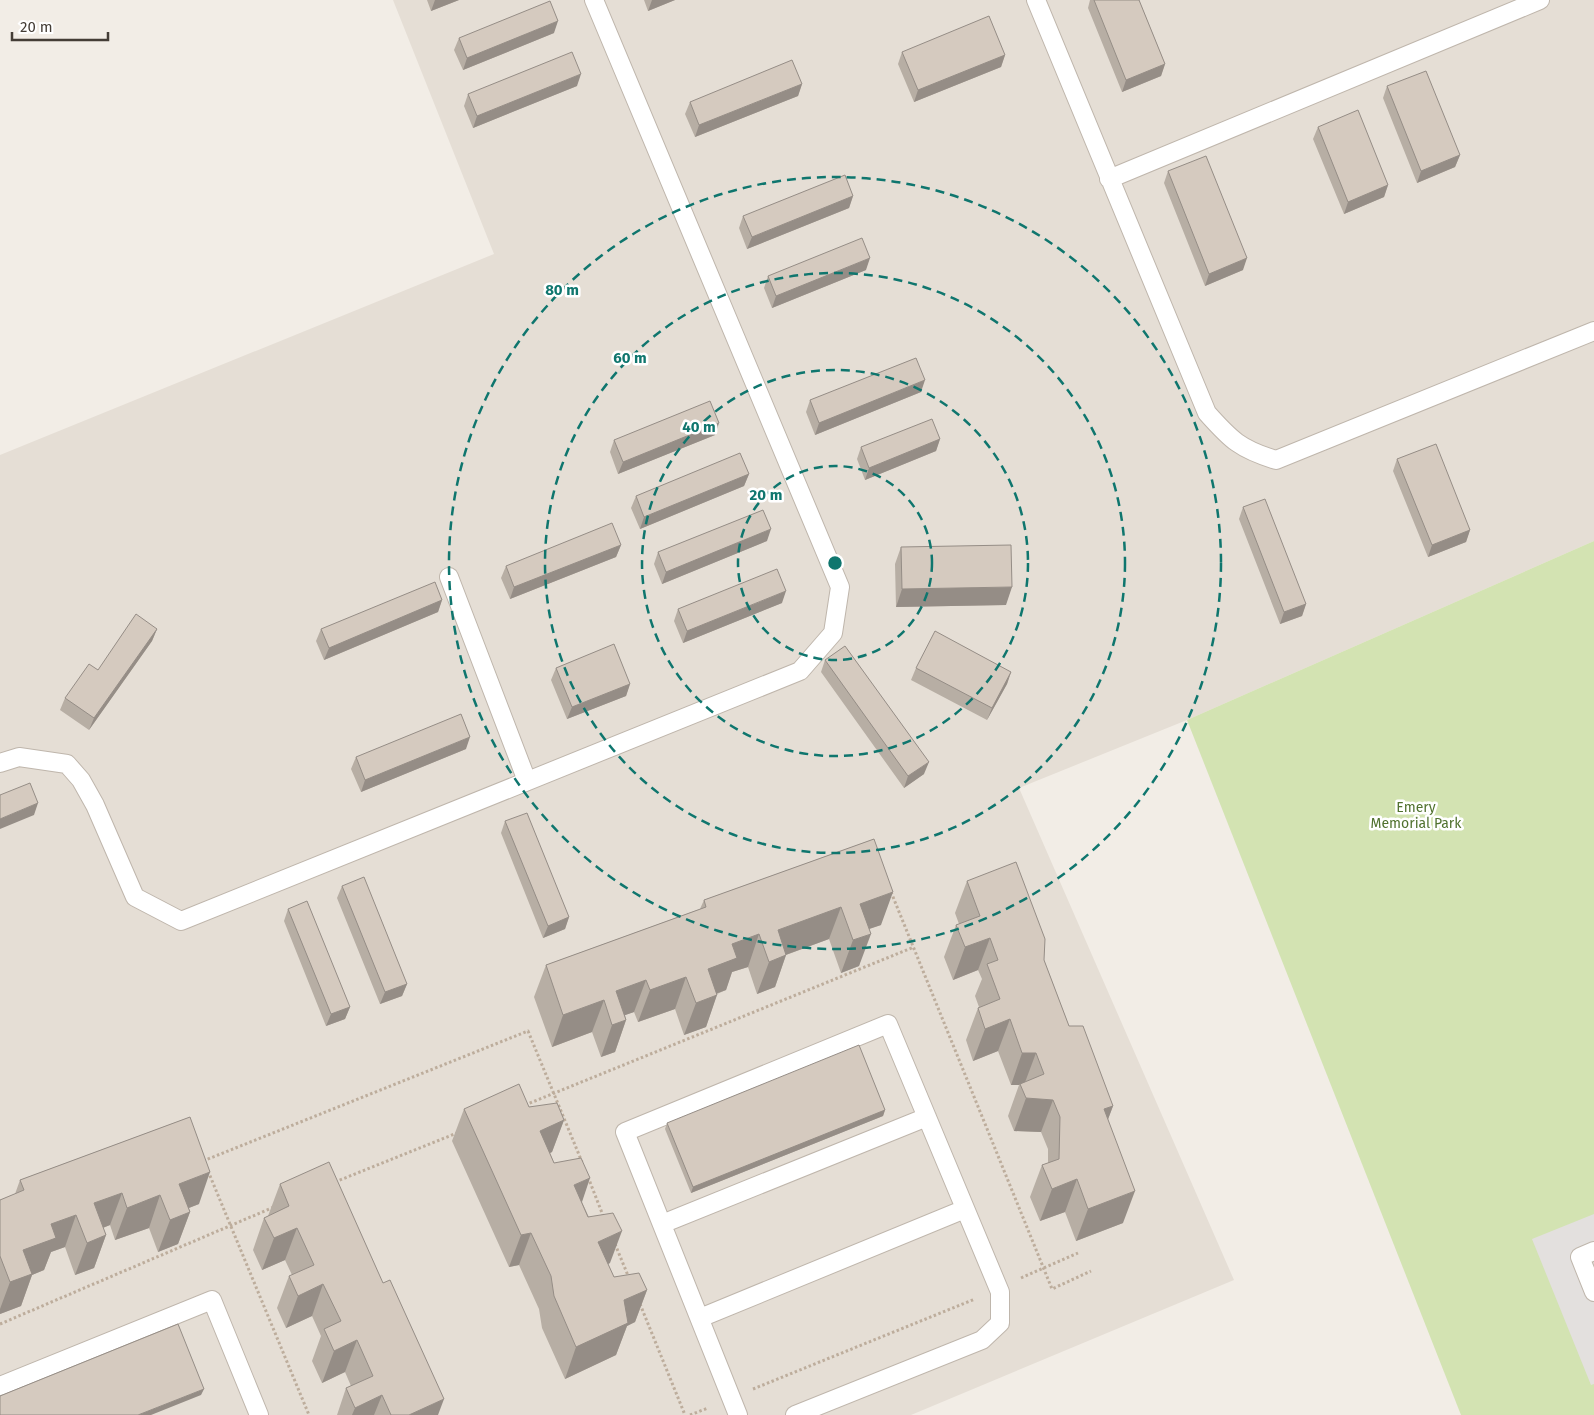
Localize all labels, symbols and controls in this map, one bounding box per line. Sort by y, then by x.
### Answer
scale bar [12,10,109,42]
text: 20 m [20,18,53,36]
text: 80 m [545,281,579,299]
text: 60 m [613,349,647,367]
text: 40 m [682,418,716,436]
text: 20 m [750,486,782,504]
centre of rings [826,554,844,572]
park label: Emery Memorial Park [1371,799,1462,832]

